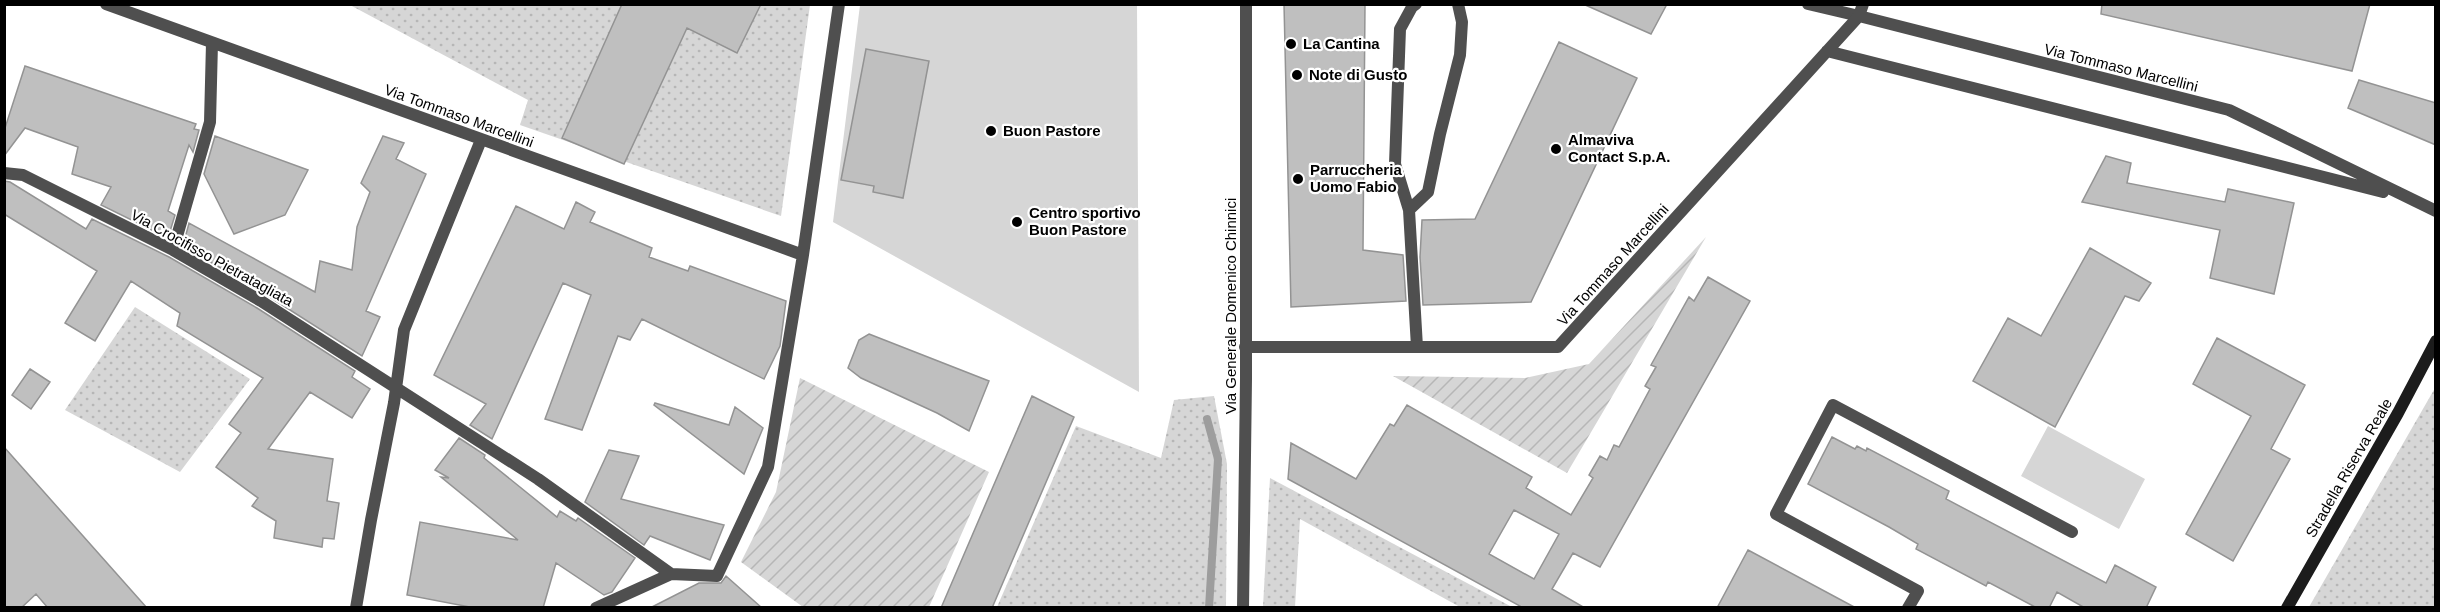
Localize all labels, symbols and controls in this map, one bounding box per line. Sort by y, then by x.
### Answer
place label: La Cantina [1303,35,1380,52]
marker: La Cantina [1284,37,1298,51]
street label: Via Tommaso Marcellini [2042,40,2200,95]
place label: Note di Gusto [1309,66,1407,83]
marker: Note di Gusto [1290,68,1304,82]
street label: Via Tommaso Marcellini [382,81,536,151]
place label: Buon Pastore [1003,122,1101,139]
marker: Buon Pastore [984,124,998,138]
place label: Almaviva Contact S.p.A. [1568,131,1671,165]
marker: Almaviva Contact S.p.A. [1549,142,1563,156]
place label: Parruccheria Uomo Fabio [1310,161,1402,195]
marker: Parruccheria Uomo Fabio [1291,172,1305,186]
street label: Via Generale Domenico Chinnici [1222,198,1239,414]
street label: Via Tommaso Marcellini [1554,200,1672,329]
place label: Centro sportivo Buon Pastore [1029,204,1141,238]
street label: Via Crocifisso Pietratagliata [128,206,297,310]
marker: Centro sportivo Buon Pastore [1010,215,1024,229]
street label: Stradella Riserva Reale [2302,395,2395,540]

